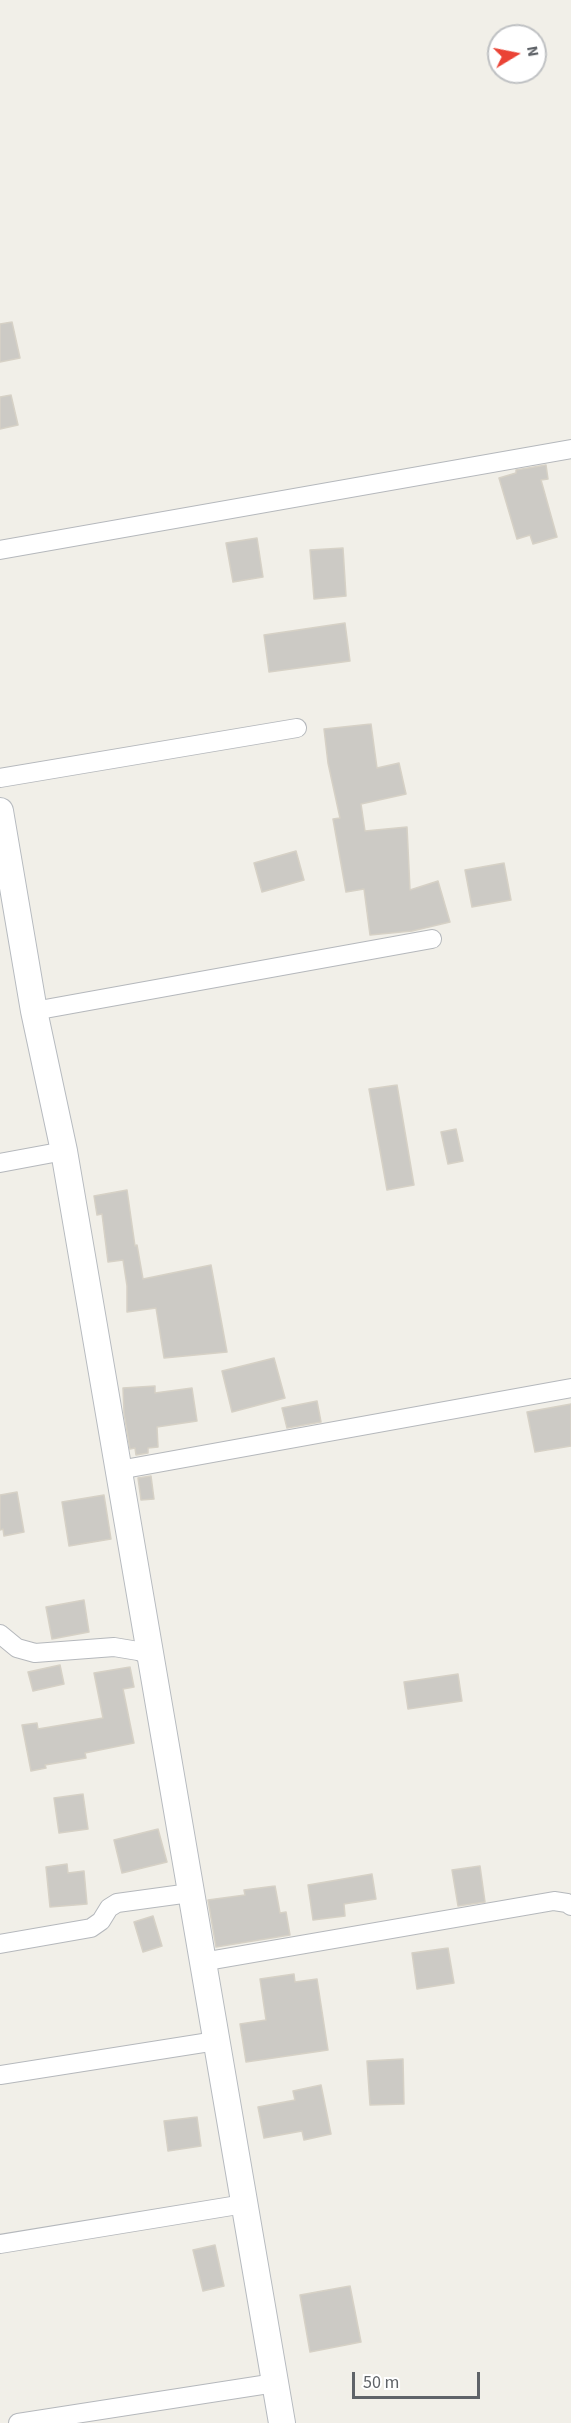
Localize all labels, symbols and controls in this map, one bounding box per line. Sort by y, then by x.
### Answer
north arrow [487,24,547,84]
text: N [521,44,545,58]
scale bar [355,2360,482,2398]
text: 50 m [363,2370,399,2395]

